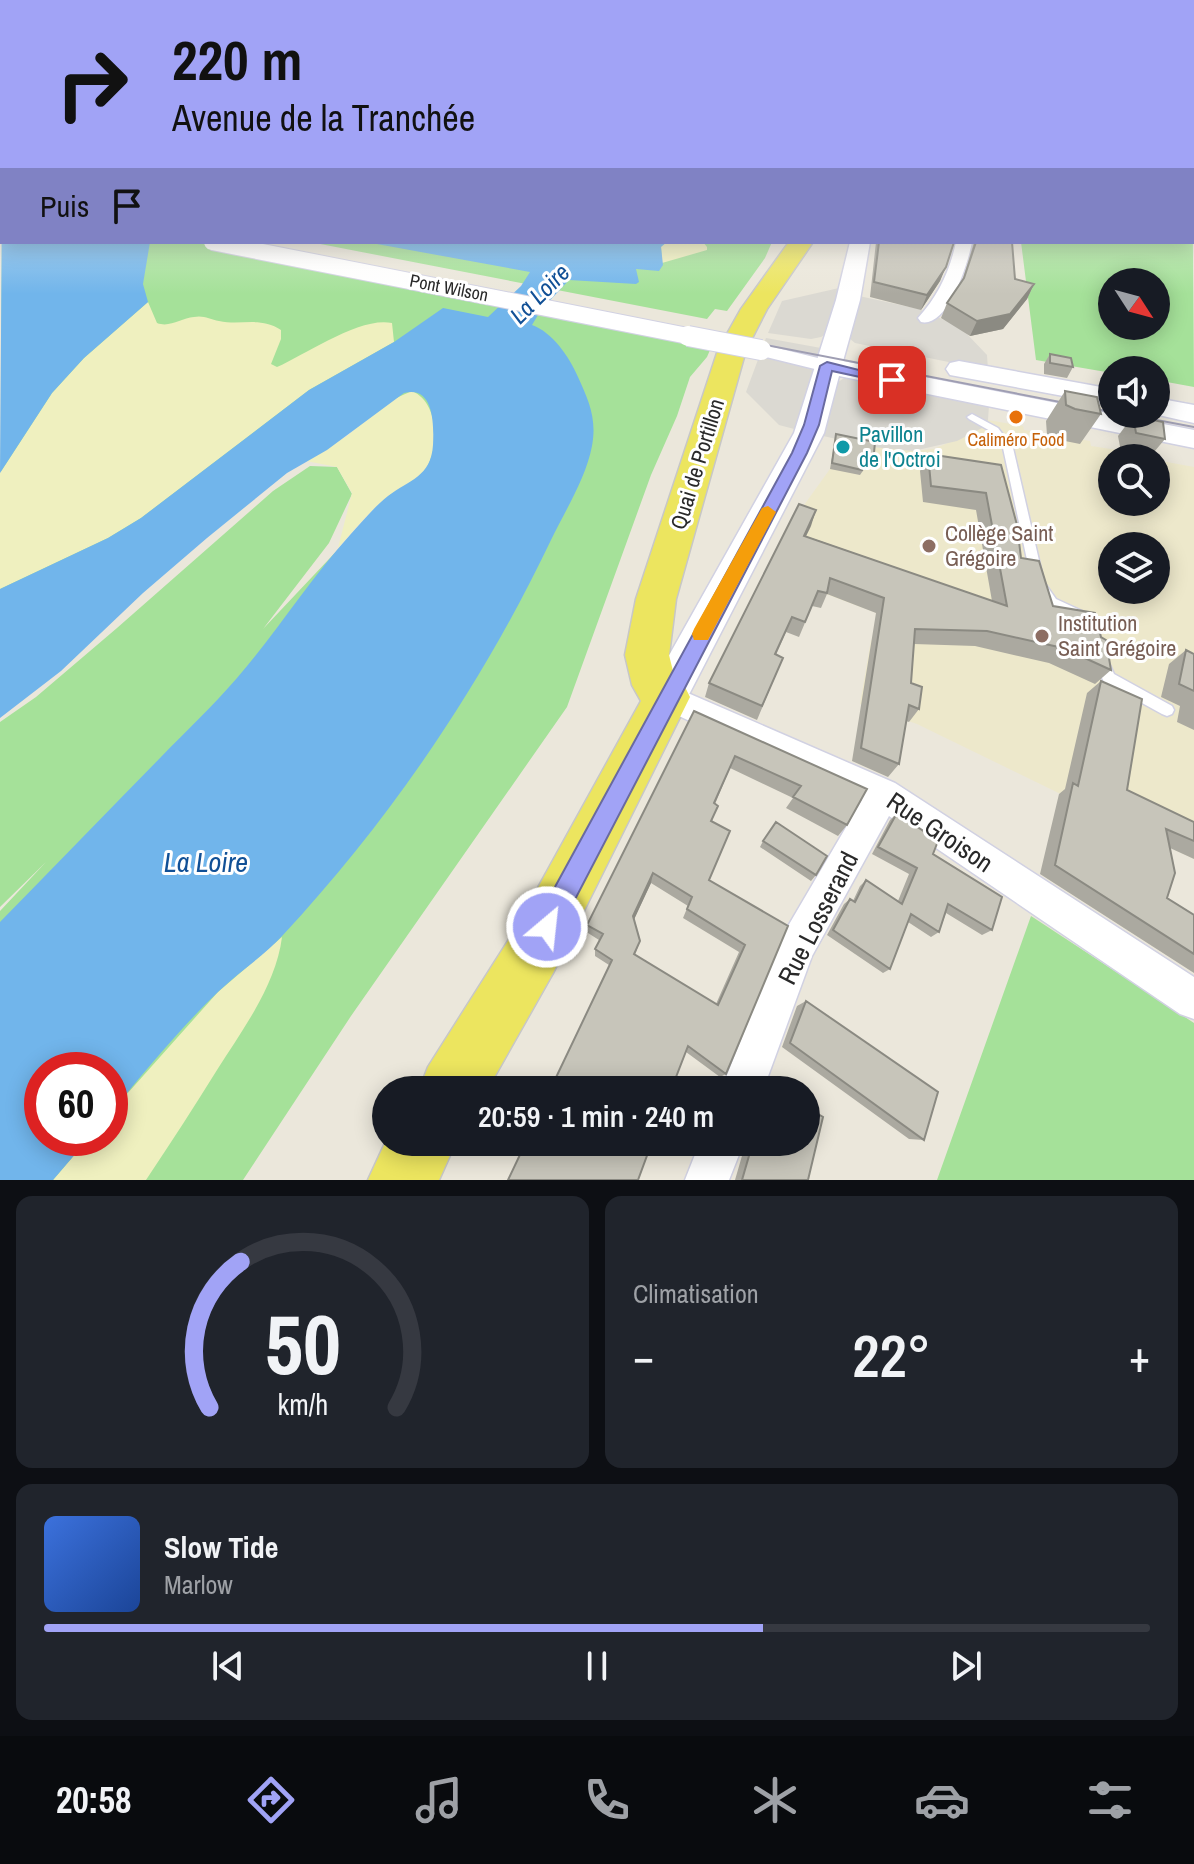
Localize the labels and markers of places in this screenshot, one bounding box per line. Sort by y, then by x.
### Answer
pin [858,346,926,414]
marker: Caliméro Food [1007,408,1025,426]
place label: Pavillon de l'Octroi [859,419,941,474]
place label: Caliméro Food [968,427,1064,452]
marker: Pavillon de l'Octroi [834,438,852,456]
place label: Collège Saint Grégoire [945,518,1053,573]
marker: Collège Saint Grégoire [920,537,938,555]
place label: Institution Saint Grégoire [1058,608,1176,663]
marker: Institution Saint Grégoire [1033,627,1051,645]

